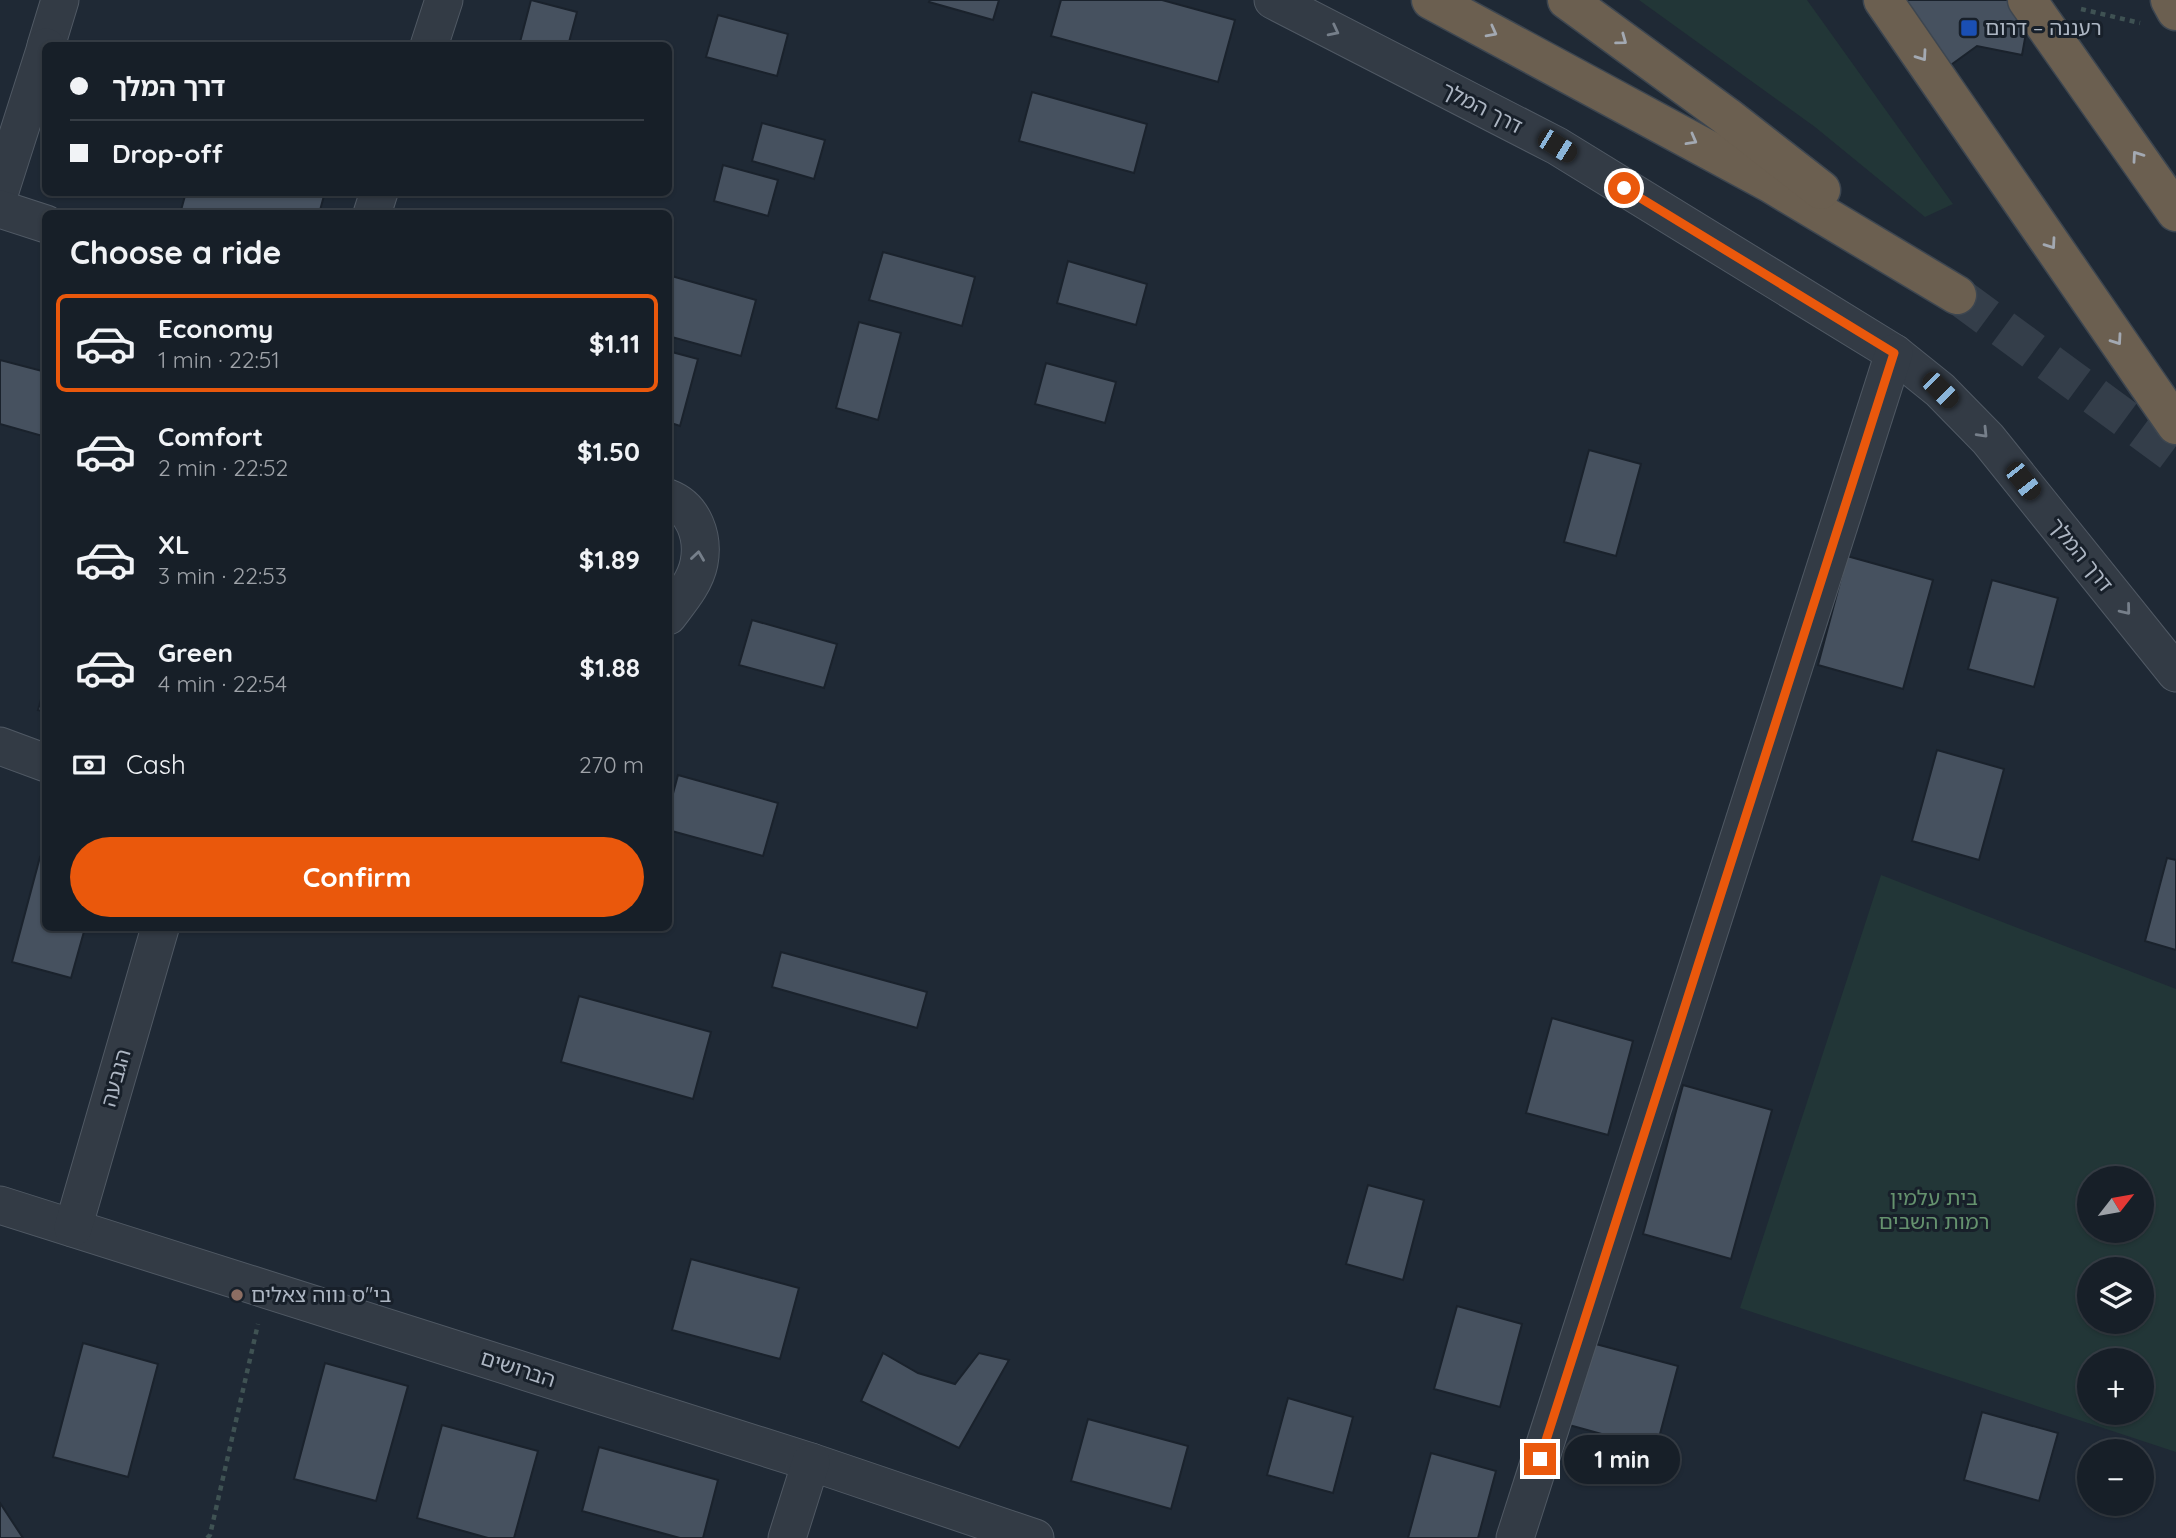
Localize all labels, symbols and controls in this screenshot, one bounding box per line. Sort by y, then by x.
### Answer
place label: רעננה – דרום [1985,14,2102,40]
marker: רעננה – דרום [1959,18,1979,38]
one-way arrow [1326,23,1339,37]
one-way arrow [1485,24,1497,37]
one-way arrow [1614,32,1627,44]
one-way arrow [1913,48,1926,61]
text: דרך המלך [112,70,225,103]
street label: דרך המלך [1438,76,1527,139]
car [1534,126,1581,166]
one-way arrow [1685,132,1697,145]
text: Drop-off [112,137,223,170]
one-way arrow [2133,151,2145,164]
route start [1608,172,1640,204]
text: Choose a ride [70,232,282,272]
one-way arrow [2043,236,2056,249]
icon: car [74,312,137,375]
text: Economy [158,312,273,345]
text: $1.11 [589,327,640,360]
one-way arrow [2109,332,2121,345]
text: 1 min · 22:51 [158,345,280,374]
car [1918,368,1963,412]
icon: car [74,420,137,483]
text: Comfort [158,420,263,453]
one-way arrow [1974,425,1987,438]
text: $1.50 [577,435,640,468]
text: 2 min · 22:52 [158,453,288,482]
car [2002,458,2045,504]
street label: דרך המלך [2044,512,2119,596]
icon: car [74,528,137,591]
text: XL [158,528,190,561]
text: $1.89 [579,543,640,576]
one-way arrow [691,550,706,562]
text: 3 min · 22:53 [158,561,287,590]
one-way arrow [2117,603,2130,615]
icon: car [74,636,137,699]
text: Green [158,636,233,669]
text: $1.88 [579,651,640,684]
text: 4 min · 22:54 [158,669,287,698]
icon: cash [70,746,108,784]
text: Cash [126,748,186,781]
text: 270 m [579,750,644,779]
button: Confirm [70,837,644,917]
street label: הגבעה [94,1046,136,1110]
north arrow [2077,1166,2154,1242]
map controls [2077,1166,2154,1516]
park label: בית עלמין רמות השבים [1878,1184,1990,1234]
button: layers [2077,1257,2154,1334]
place label: בי"ס נווה צאלים [251,1281,391,1307]
marker: בי"ס נווה צאלים [229,1287,245,1303]
street label: הברושים [478,1344,559,1392]
button: + [2077,1348,2154,1425]
callout: 1 min [1564,1434,1680,1484]
button: − [2077,1439,2154,1516]
route end [1524,1443,1556,1475]
text: 1 min [1594,1445,1650,1474]

